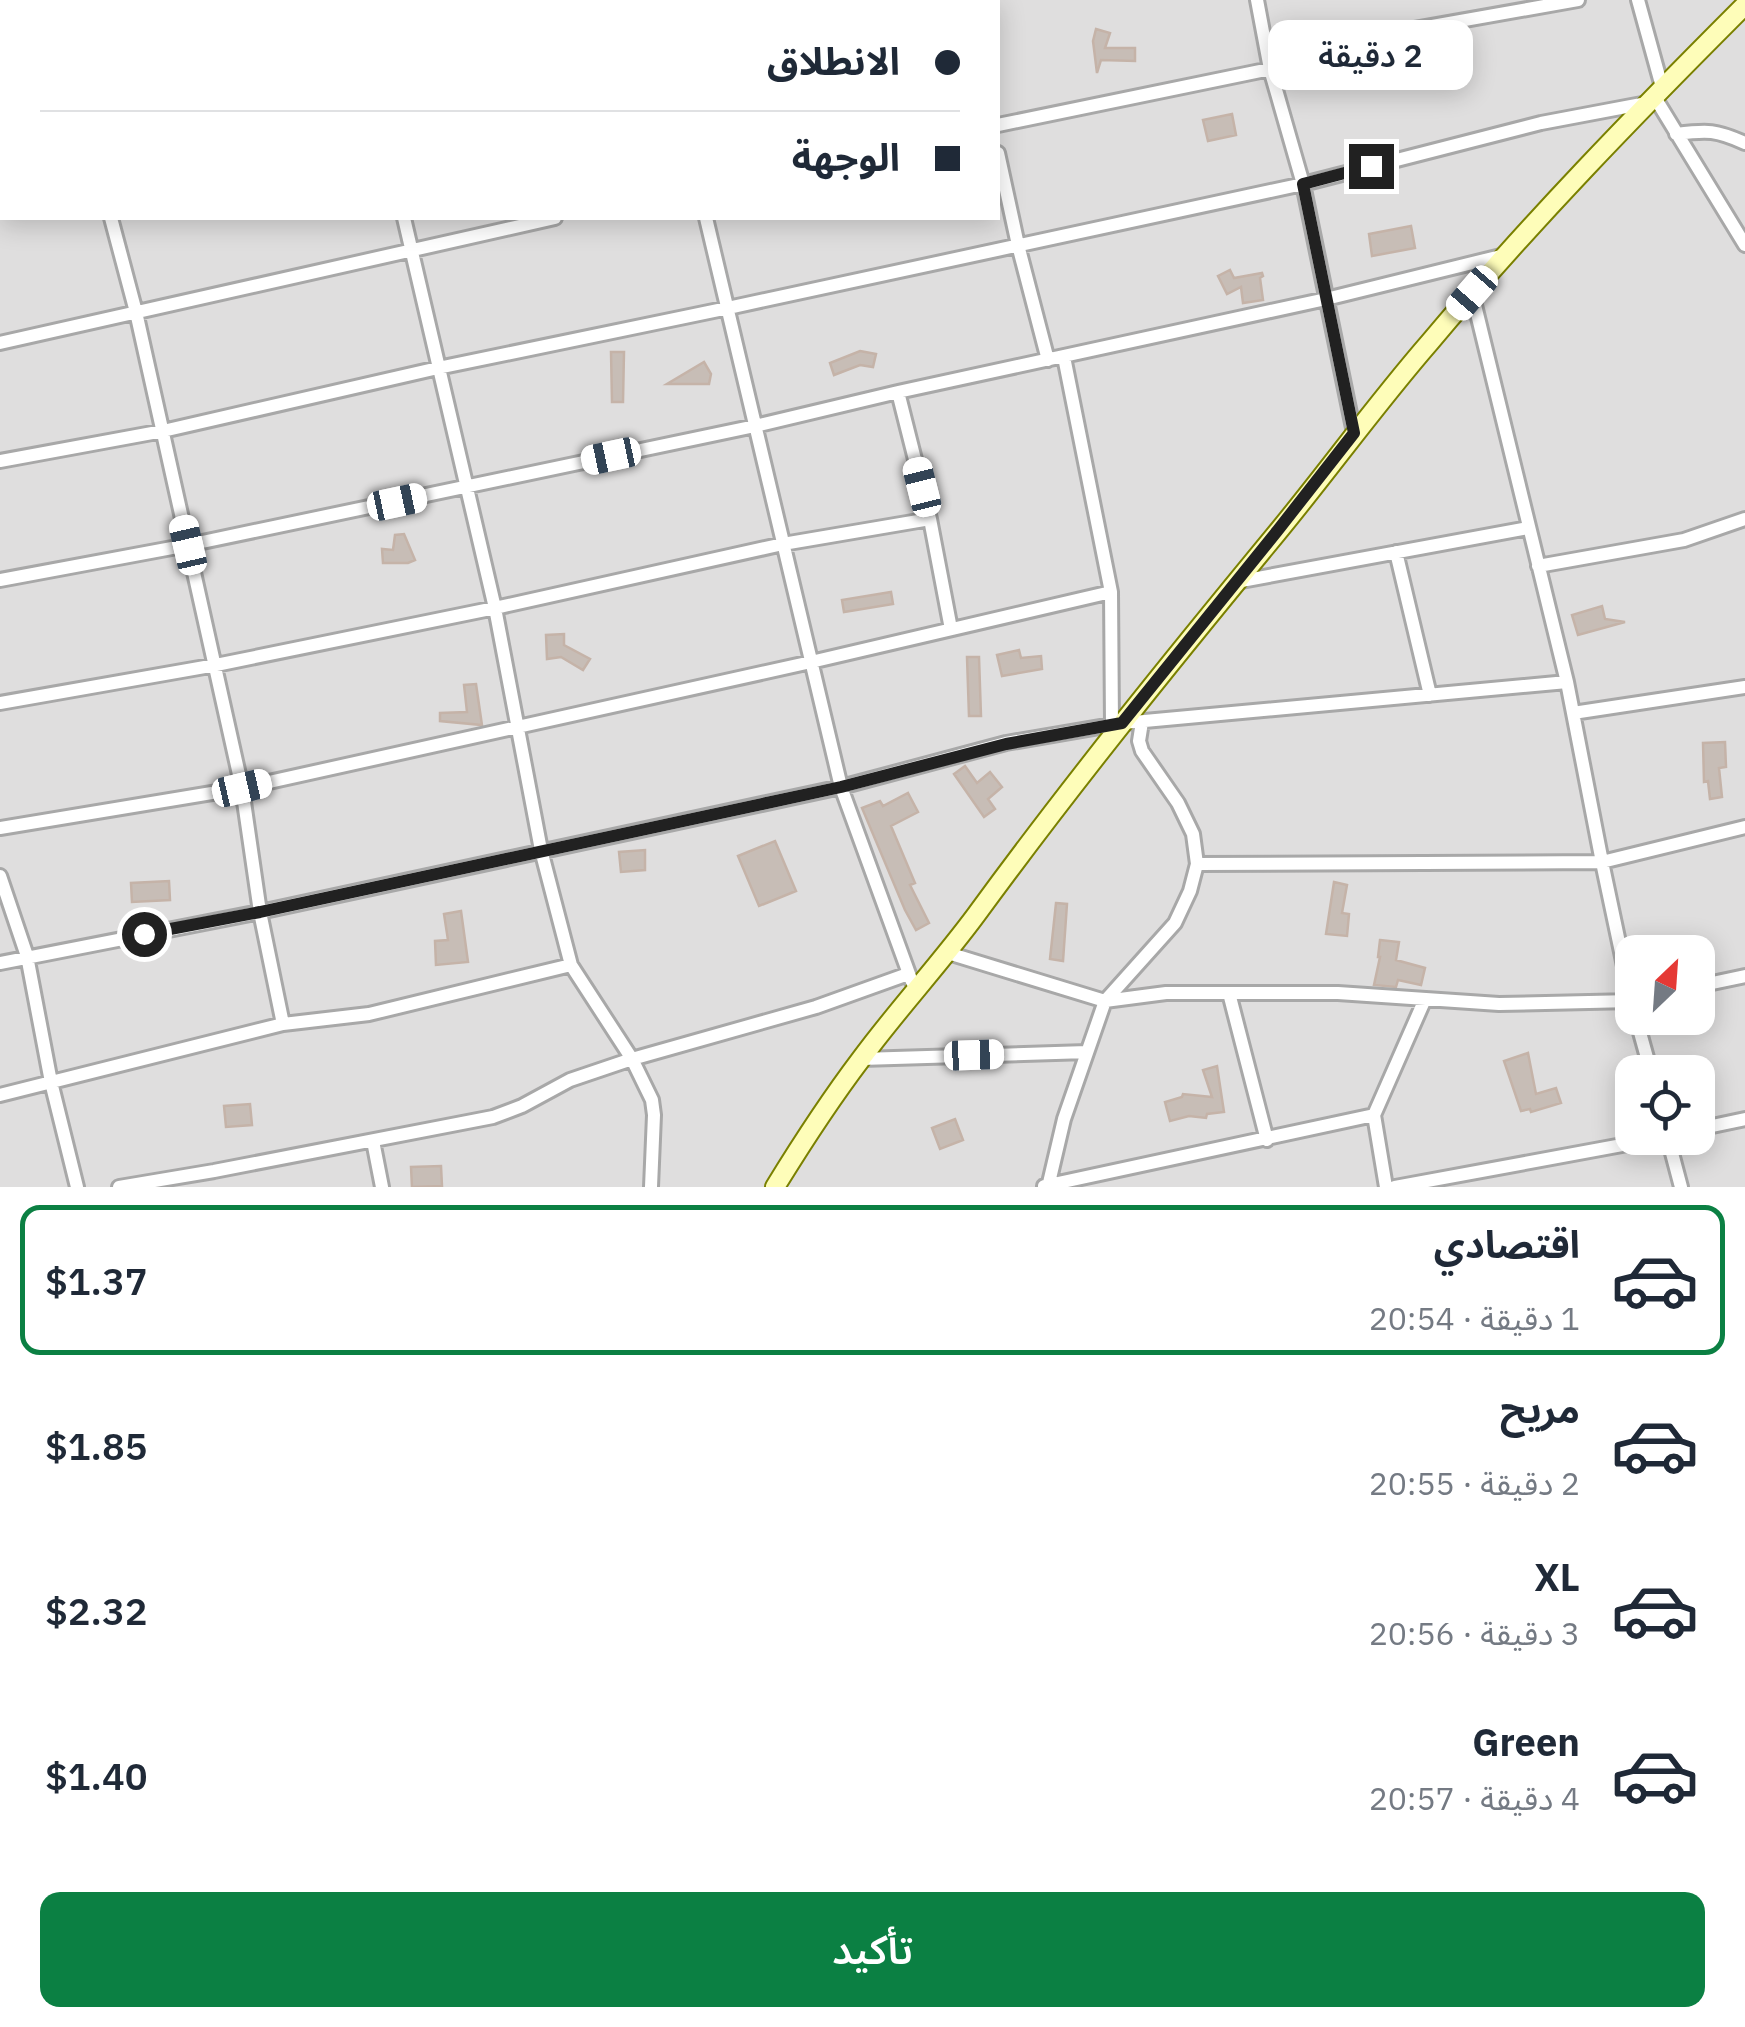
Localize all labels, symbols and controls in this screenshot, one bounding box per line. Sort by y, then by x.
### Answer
callout: 2 دقيقة [1268,21,1474,91]
text: 2 دقيقة [1318,34,1423,76]
text: الانطلاق [767,36,900,85]
text: الوجهة [792,132,900,181]
route end [1349,144,1394,189]
car [1441,261,1503,325]
car [579,435,643,477]
car [900,454,944,520]
car [365,481,429,523]
car [167,512,209,578]
car [209,767,275,809]
route start [122,912,167,957]
north arrow [1615,935,1715,1035]
map controls [1615,935,1715,1155]
car [943,1039,1005,1071]
button: locate [1615,1055,1715,1155]
text: اقتصادي [1434,1219,1580,1268]
icon: car [1610,1235,1700,1325]
text: $1.37 [45,1256,148,1305]
text: 1 دقيقة · 20:54 [1369,1297,1580,1339]
text: مريح [1500,1384,1580,1433]
icon: car [1610,1400,1700,1490]
text: $1.85 [45,1421,148,1470]
text: 2 دقيقة · 20:55 [1369,1462,1580,1504]
text: XL [1534,1552,1580,1601]
icon: car [1610,1565,1700,1655]
text: $2.32 [45,1586,148,1635]
text: 3 دقيقة · 20:56 [1369,1612,1580,1654]
text: Green [1472,1717,1580,1766]
icon: car [1610,1730,1700,1820]
text: $1.40 [45,1751,148,1800]
text: 4 دقيقة · 20:57 [1369,1777,1580,1819]
button: تأكيد [40,1892,1705,2007]

